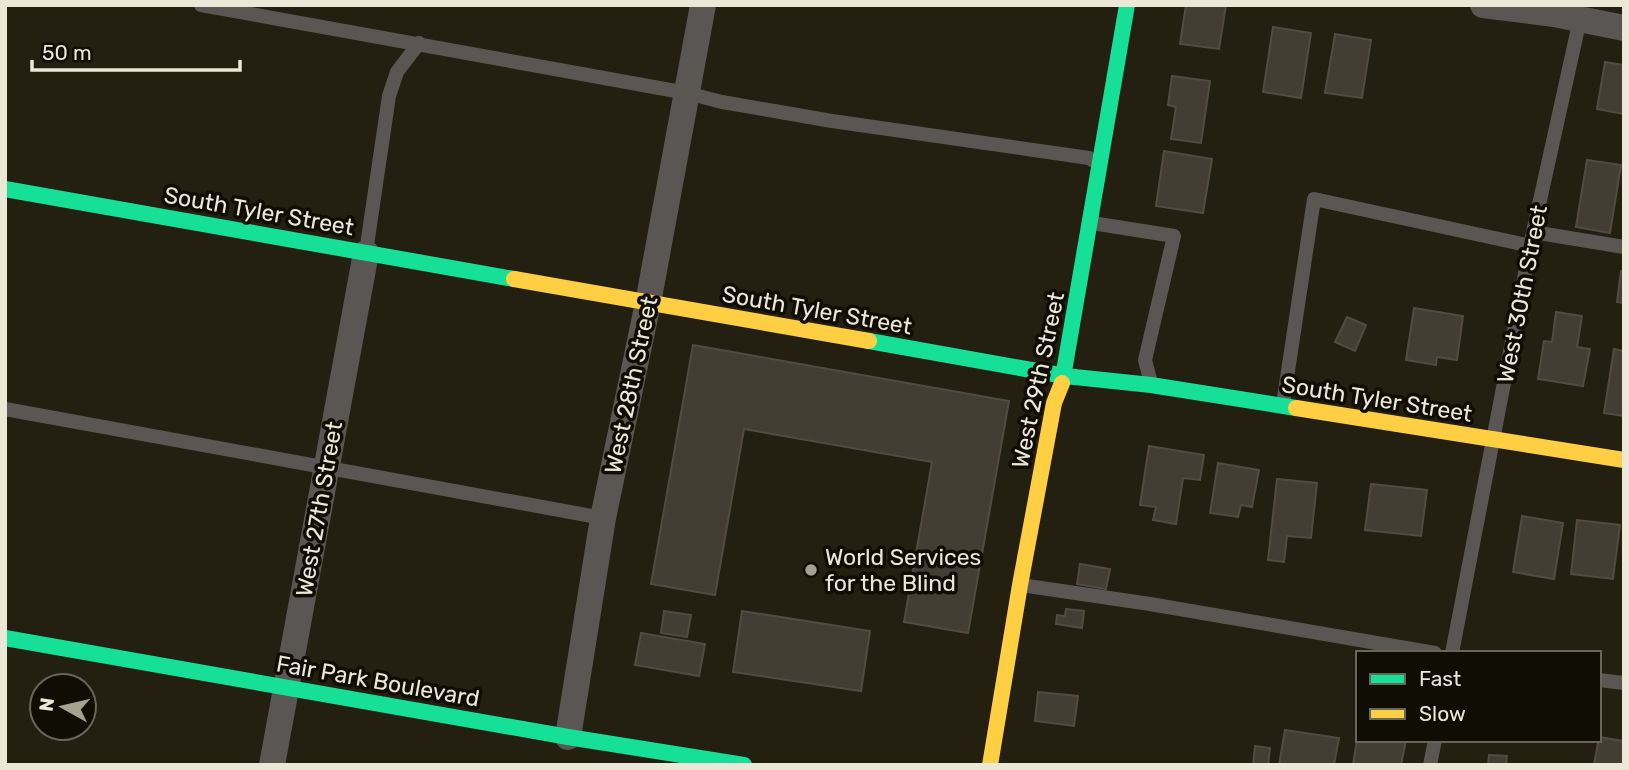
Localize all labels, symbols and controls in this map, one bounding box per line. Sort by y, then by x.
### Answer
scale bar [32,28,240,72]
text: 50 m [42,40,92,65]
street label: South Tyler Street [162,181,356,241]
street label: West 30th Street [1491,203,1553,385]
street label: South Tyler Street [720,280,914,340]
street label: West 29th Street [1006,289,1070,471]
street label: West 28th Street [599,294,663,476]
street label: South Tyler Street [1280,370,1474,428]
street label: West 27th Street [290,419,348,599]
place label: World Services for the Blind [825,543,981,597]
marker: World Services for the Blind [803,562,819,578]
street label: Fair Park Boulevard [274,649,482,713]
legend [1356,651,1601,742]
text: Fast [1419,666,1461,691]
north arrow [28,672,98,742]
text: N [34,696,59,713]
text: Slow [1419,701,1466,726]

